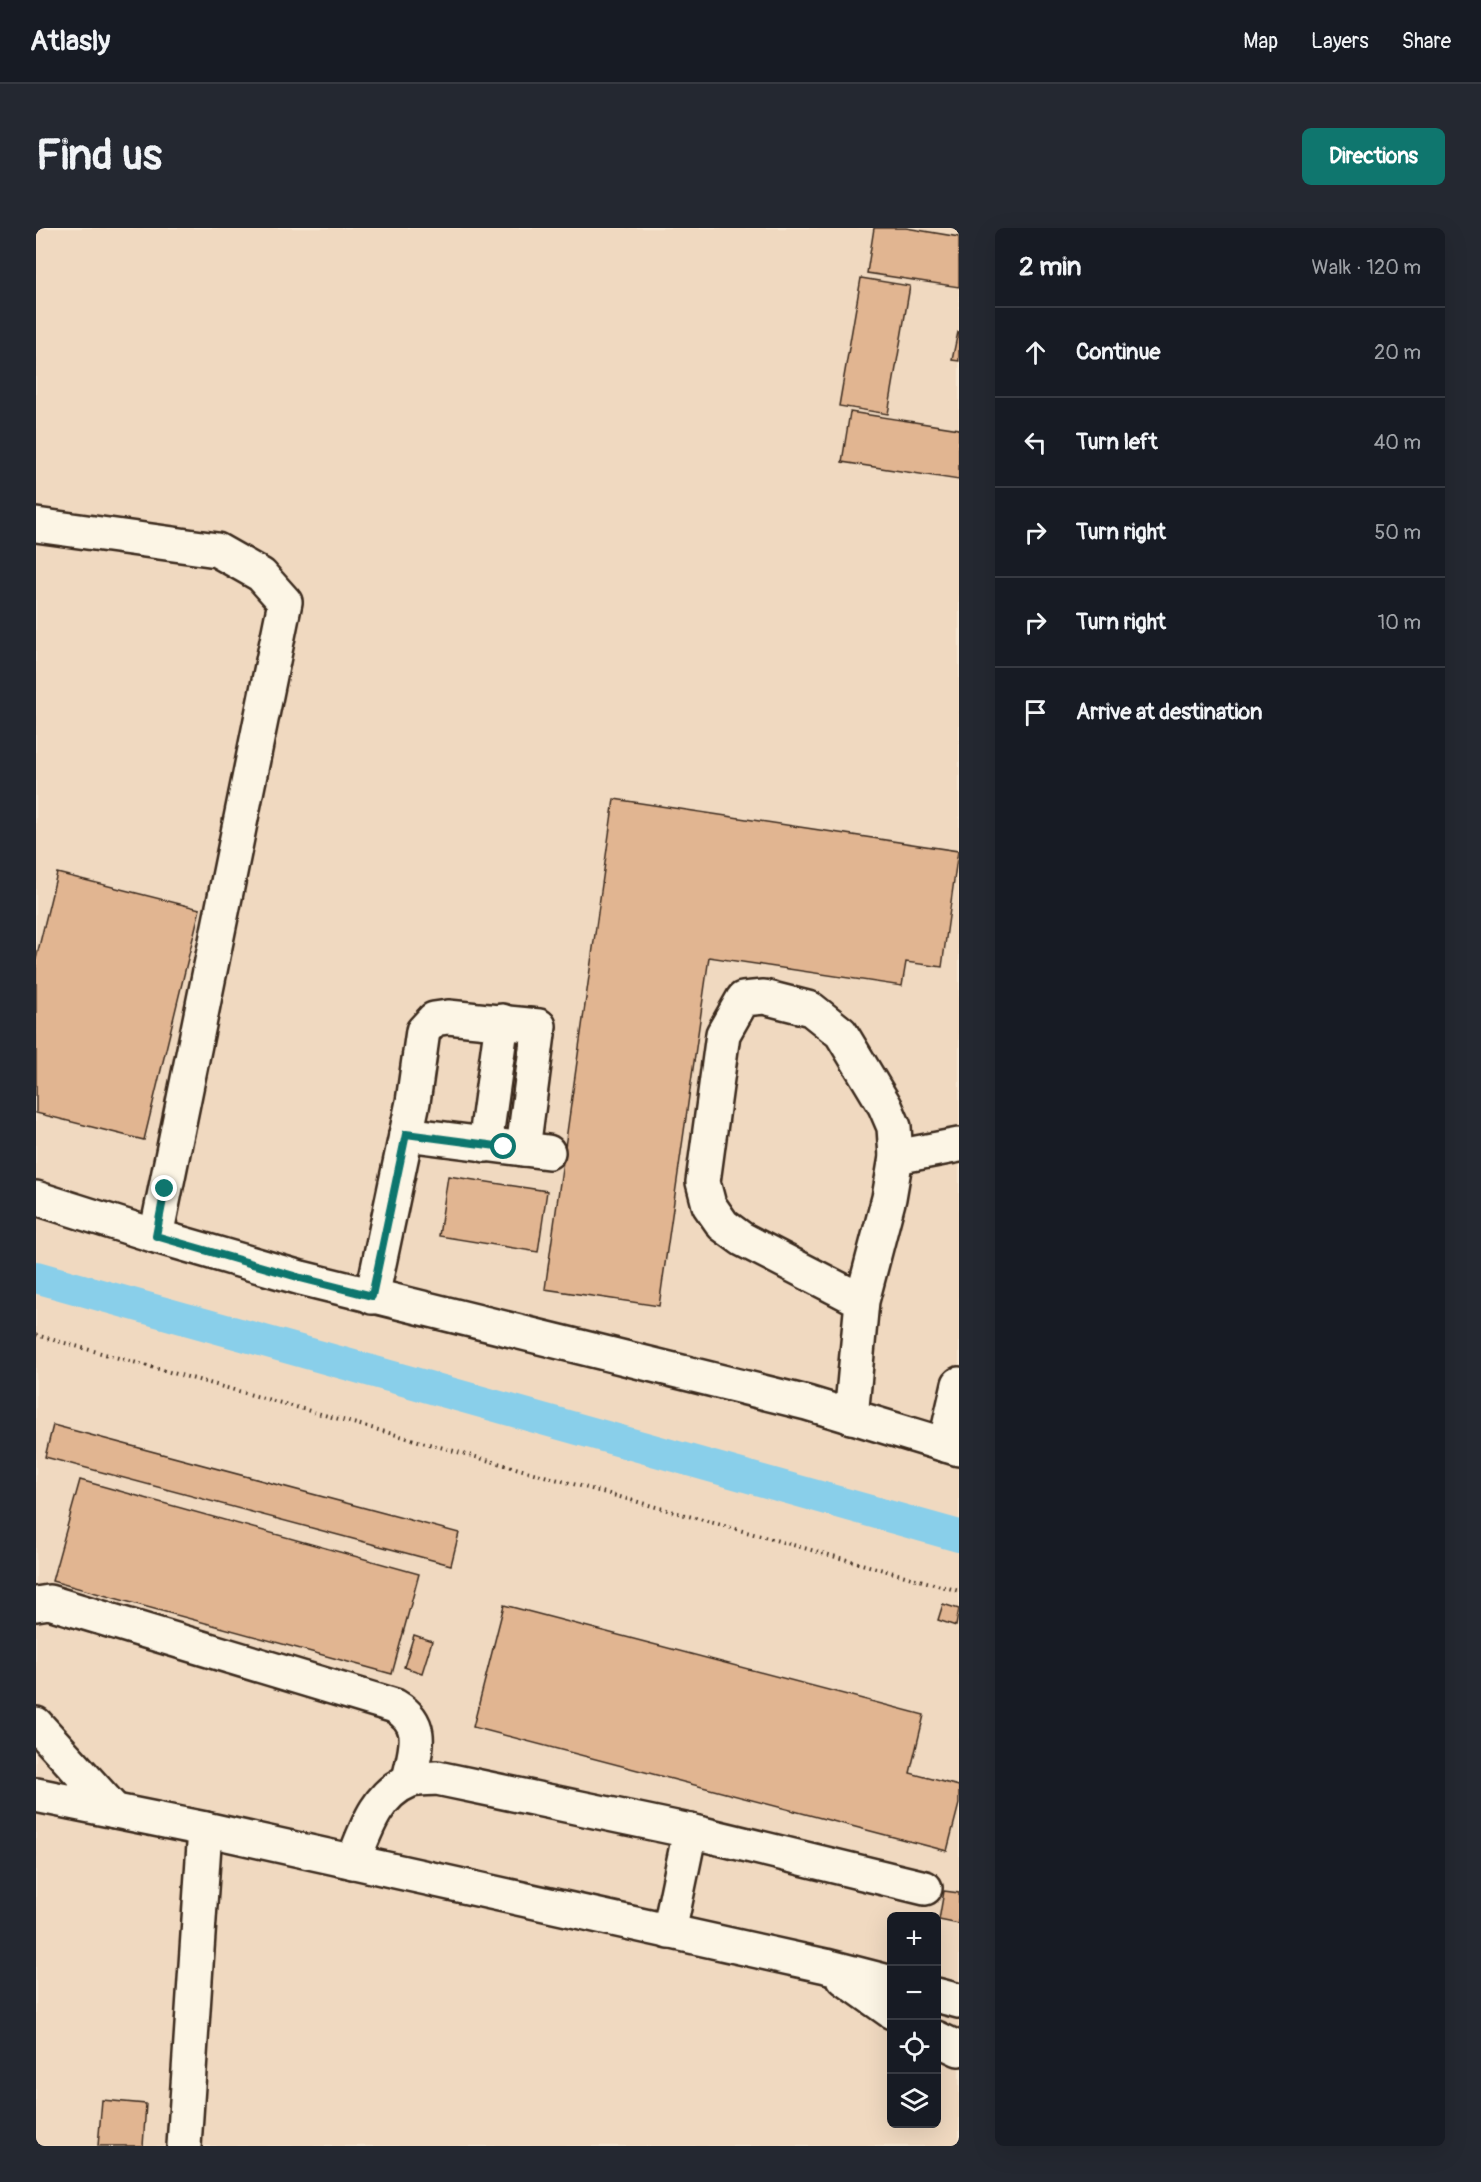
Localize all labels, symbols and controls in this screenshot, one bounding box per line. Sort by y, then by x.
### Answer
text: Atlasly [30,24,110,59]
text: Map [1243,28,1278,55]
text: Layers [1311,28,1369,55]
text: Share [1402,28,1451,55]
button: Directions [1302,128,1445,185]
text: Find us [36,130,162,182]
text: 2 min [1019,251,1081,283]
text: Walk · 120 m [1312,255,1421,280]
icon: ahead [1019,336,1052,369]
text: Continue [1076,338,1160,366]
text: 20 m [1374,340,1421,365]
icon: left [1019,426,1052,459]
text: Turn left [1076,428,1158,456]
text: 40 m [1374,430,1421,455]
icon: right [1019,516,1052,549]
text: Turn right [1076,518,1166,546]
text: 50 m [1374,520,1421,545]
icon: right [1019,606,1052,639]
text: Turn right [1076,608,1166,636]
text: 10 m [1377,610,1421,635]
icon: arrive [1019,696,1052,729]
text: Arrive at destination [1076,698,1262,726]
route start [490,1133,516,1159]
route end [151,1175,177,1201]
map controls [887,1912,941,2128]
button: + [887,1912,941,1966]
button: − [887,1966,941,2020]
button: locate [887,2020,941,2074]
button: layers [887,2074,941,2128]

